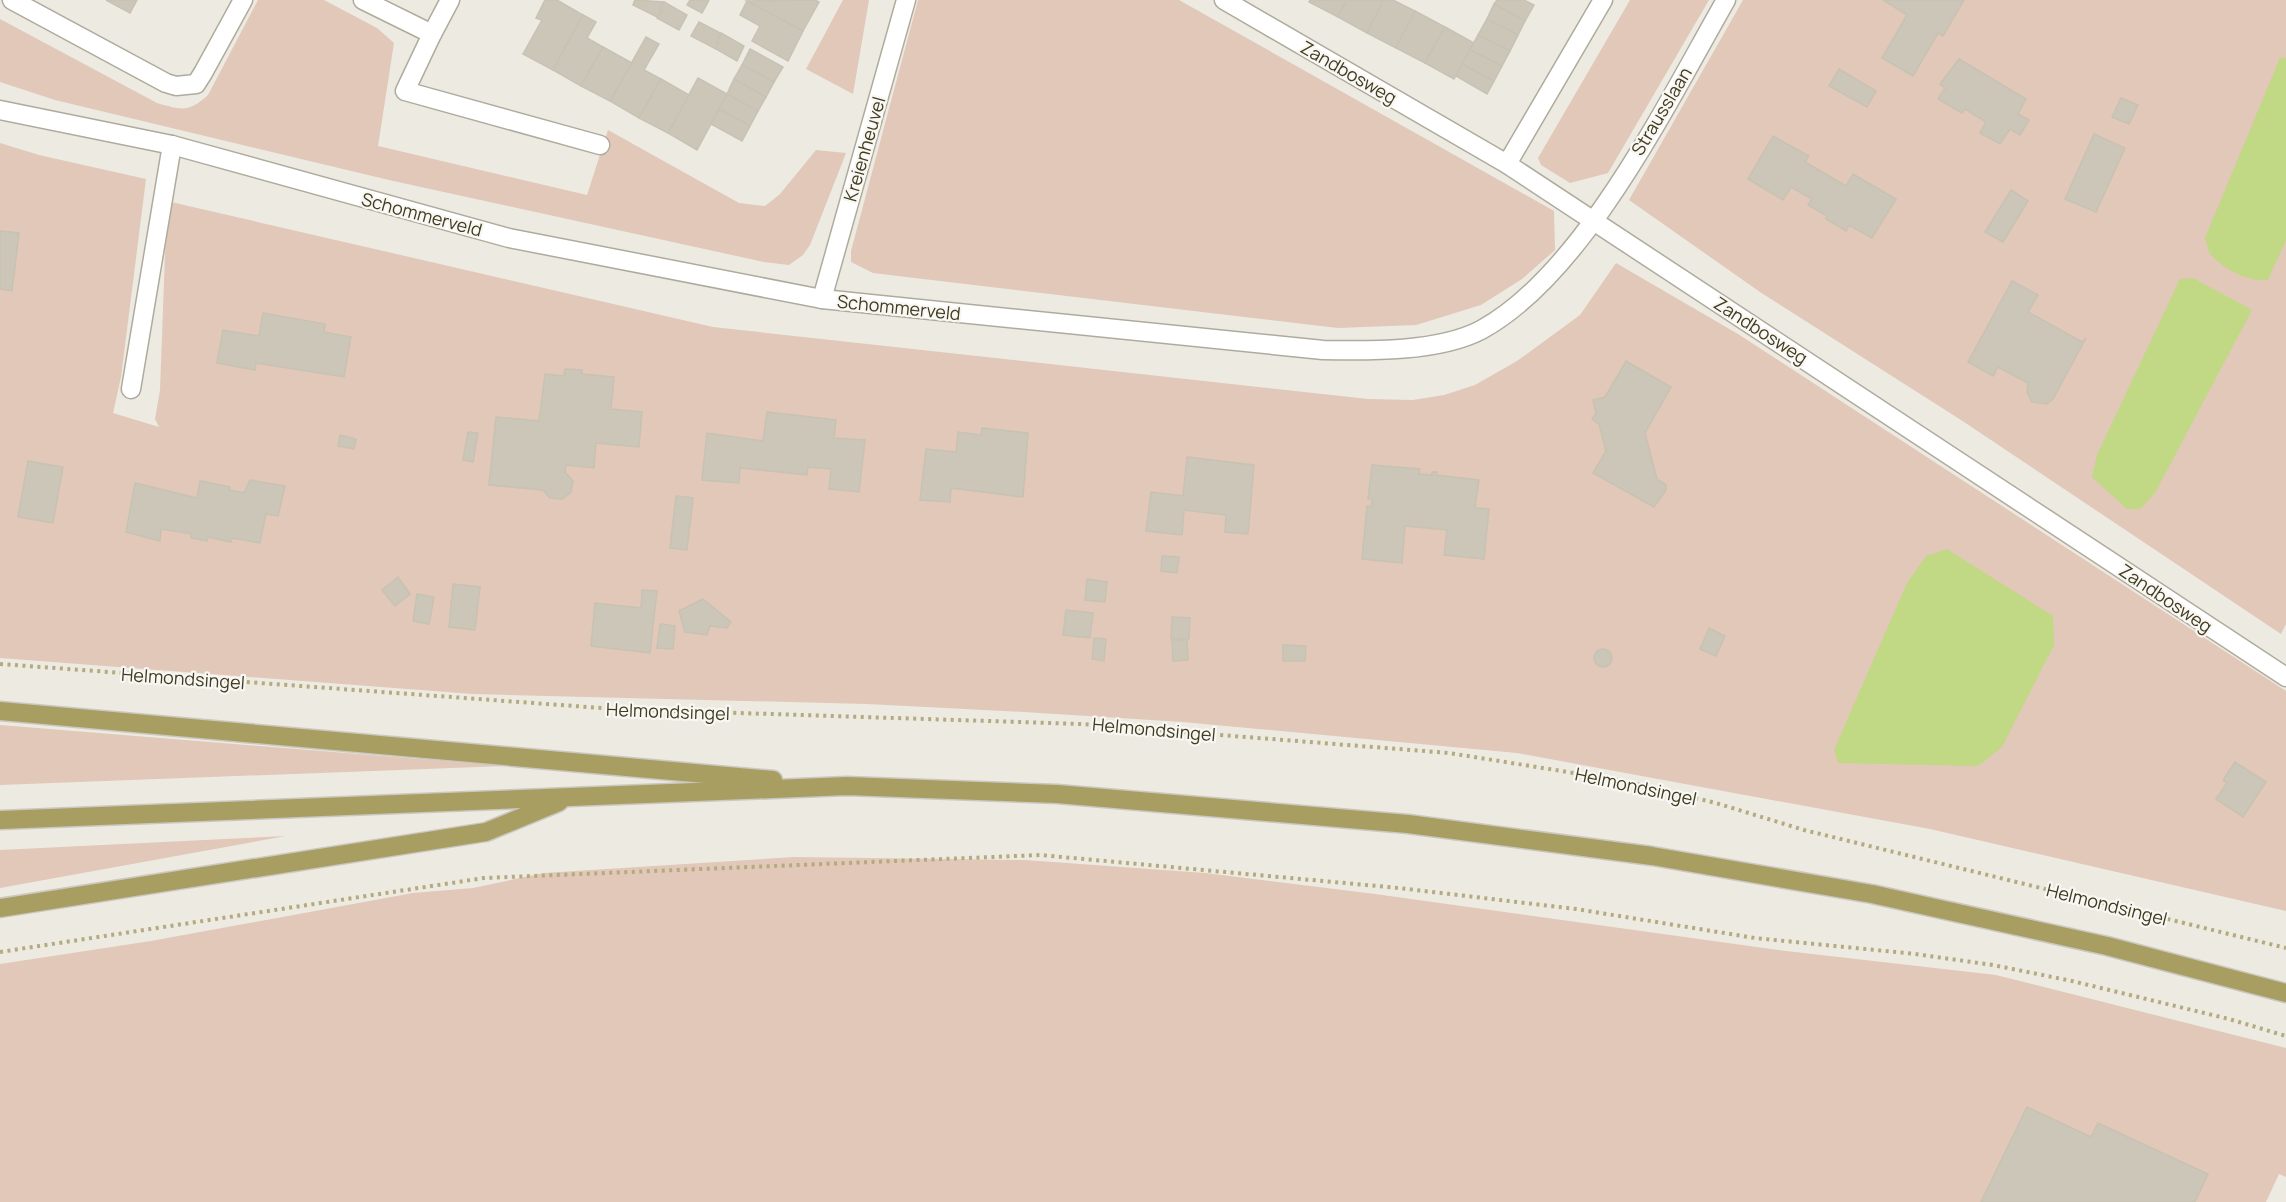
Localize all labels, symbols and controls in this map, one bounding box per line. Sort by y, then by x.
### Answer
street label: Zandbosweg [1297,35,1401,109]
street label: Strausslaan [1625,62,1697,160]
street label: Kreienheuvel [838,94,890,204]
street label: Schommerveld [359,186,485,242]
street label: Schommerveld [836,289,962,325]
street label: Zandbosweg [1709,291,1813,369]
street label: Zandbosweg [2115,558,2217,638]
street label: Helmondsingel [120,662,246,694]
street label: Helmondsingel [606,697,730,725]
street label: Helmondsingel [1091,712,1217,746]
street label: Helmondsingel [1573,761,1699,811]
street label: Helmondsingel [2044,877,2170,931]

